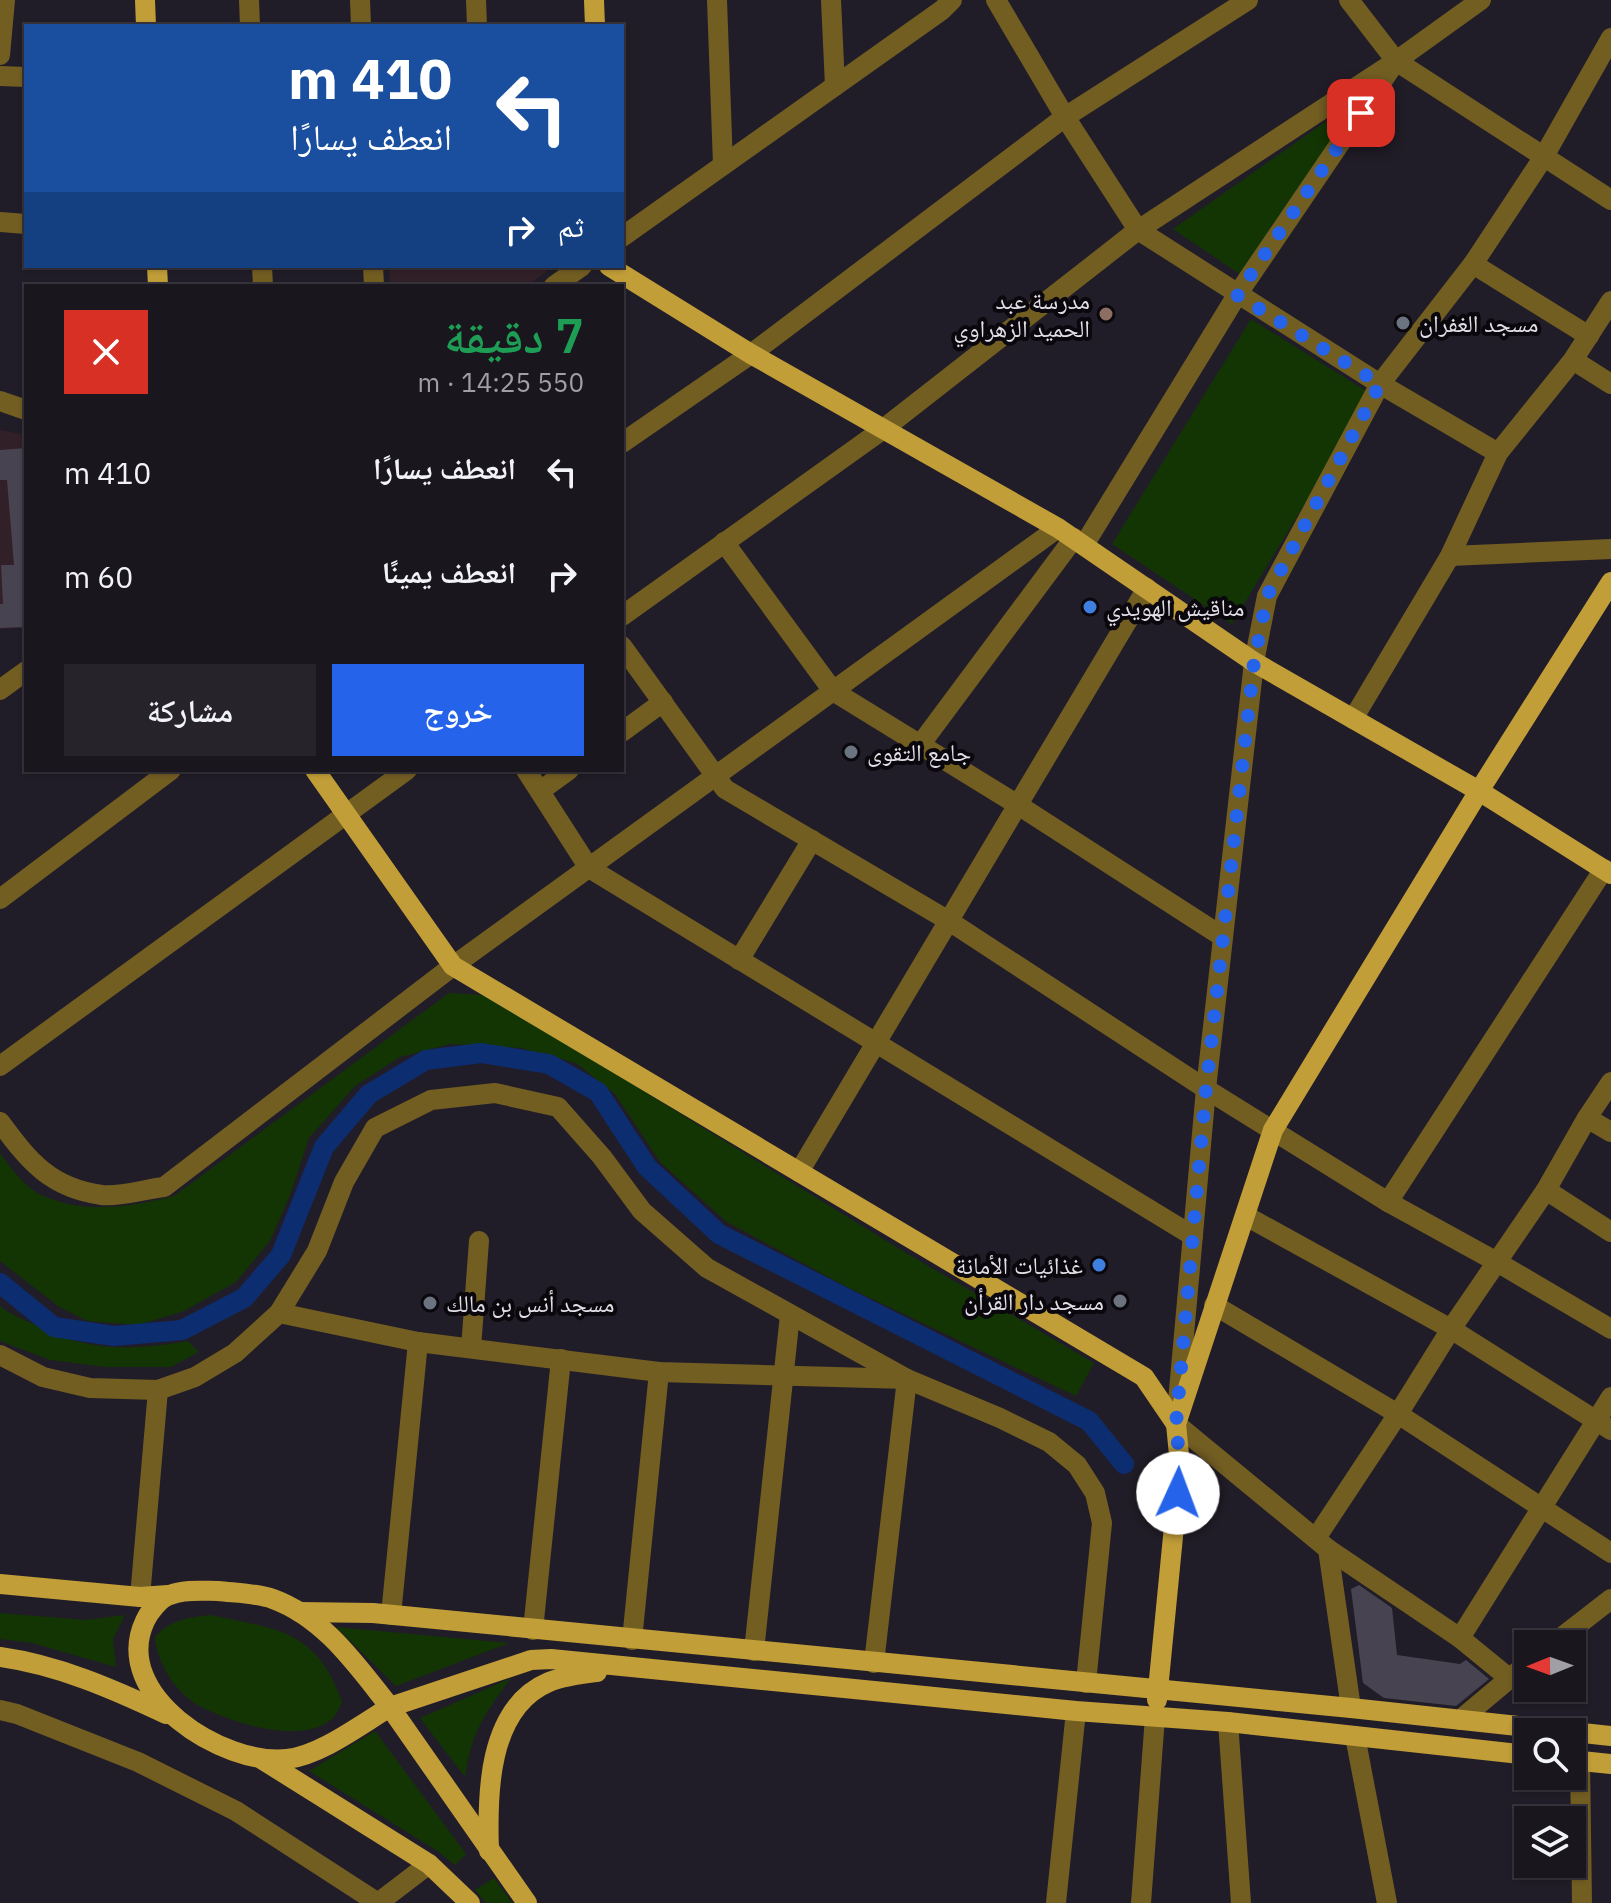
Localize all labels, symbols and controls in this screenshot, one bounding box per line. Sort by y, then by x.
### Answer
text: 410 m [288,42,452,114]
icon: left [480,56,584,160]
pin [1327,79,1395,147]
icon: arrive [1339,91,1383,135]
text: انعطف يسارًا [290,113,452,160]
text: ثم [558,206,584,245]
icon: right [498,208,542,252]
place label: مدرسة عبد الحميد الزهراوي [953,284,1090,348]
text: 7 دقيقة [444,304,584,366]
marker: مدرسة عبد الحميد الزهراوي [1097,305,1115,323]
place label: مسجد الغفران [1419,307,1538,339]
button: close [64,310,148,394]
marker: مسجد الغفران [1394,314,1412,332]
text: 550 m · 14:25 [418,365,584,399]
text: انعطف يسارًا [373,448,516,487]
icon: left [540,450,584,494]
text: 410 m [64,453,151,492]
text: انعطف يمينًا [382,552,516,591]
icon: right [540,554,584,598]
text: 60 m [64,557,133,596]
place label: مناقيش الهويدي [1106,591,1244,627]
marker: مناقيش الهويدي [1081,598,1099,616]
button: مشاركة [64,664,316,756]
button: خروج [332,664,584,756]
place label: جامع التقوى [867,736,971,768]
marker: جامع التقوى [842,743,860,761]
place label: غذائيات الأمانة [956,1249,1083,1281]
marker: غذائيات الأمانة [1090,1256,1108,1274]
place label: مسجد دار القرأن [964,1285,1104,1317]
place label: مسجد أنس بن مالك [446,1287,614,1319]
marker: مسجد دار القرأن [1111,1292,1129,1310]
marker: مسجد أنس بن مالك [421,1294,439,1312]
position arrow [1136,1451,1220,1535]
north arrow [1514,1630,1586,1702]
map controls [1514,1630,1586,1878]
button: search [1514,1718,1586,1790]
button: layers [1514,1806,1586,1878]

